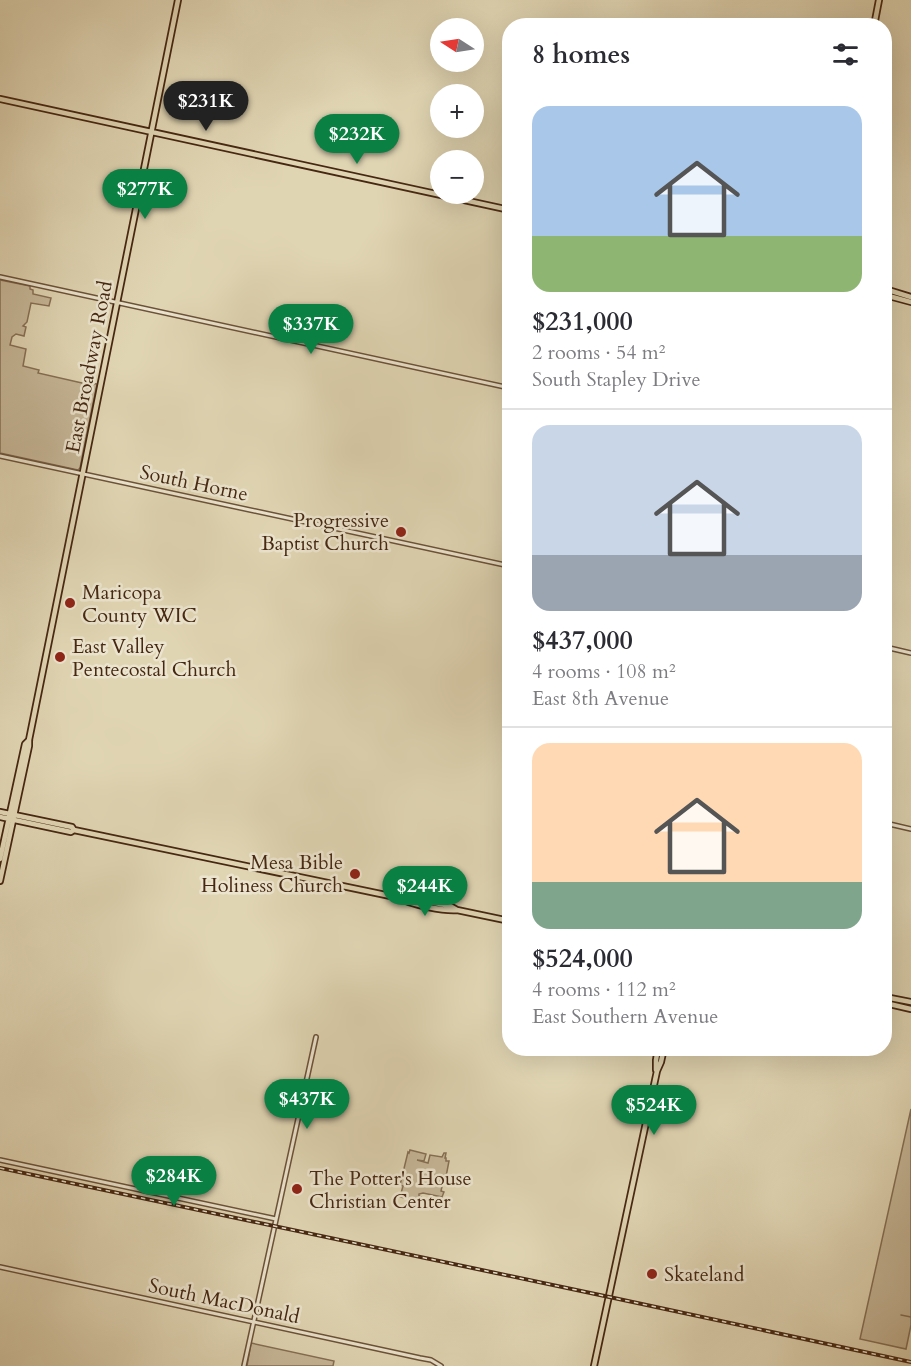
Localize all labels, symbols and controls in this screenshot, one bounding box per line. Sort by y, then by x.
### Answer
north arrow [430,18,484,72]
map controls [430,18,484,204]
text: 8 homes [532,37,630,72]
icon: filters [829,38,862,71]
pin: $231K [164,81,248,132]
button: + [430,84,484,138]
text: $231K [177,87,235,114]
pin: $232K [315,114,399,165]
text: $232K [328,120,386,147]
icon: home [643,145,751,253]
button: − [430,150,484,204]
pin: $277K [103,169,187,220]
text: $277K [116,175,174,202]
street label: East Broadway Road [59,278,119,455]
pin: $337K [269,304,353,355]
text: $231,000 [532,304,633,339]
text: $337K [282,310,340,337]
text: 2 rooms · 54 m² [532,339,665,366]
text: South Stapley Drive [532,366,701,393]
street label: South Horne [138,458,250,508]
icon: home [643,464,751,572]
place label: Progressive Baptist Church [261,507,389,557]
marker: Progressive Baptist Church [394,525,408,539]
place label: Maricopa County WIC [82,579,197,629]
marker: Maricopa County WIC [63,596,77,610]
text: $437,000 [532,623,633,658]
place label: East Valley Pentecostal Church [72,633,236,683]
marker: East Valley Pentecostal Church [53,650,67,664]
text: 4 rooms · 108 m² [532,658,676,685]
text: East 8th Avenue [532,685,669,712]
icon: home [643,782,751,890]
place label: Mesa Bible Holiness Church [201,849,343,899]
pin: $244K [383,866,467,917]
marker: Mesa Bible Holiness Church [348,867,362,881]
text: $244K [396,872,454,899]
text: $524,000 [532,941,633,976]
text: 4 rooms · 112 m² [532,976,676,1003]
text: East Southern Avenue [532,1003,718,1030]
pin: $437K [265,1079,349,1130]
text: $437K [278,1085,336,1112]
pin: $524K [612,1085,696,1136]
text: $524K [625,1091,683,1118]
pin: $284K [132,1156,216,1207]
text: $284K [145,1162,203,1189]
place label: The Potter's House Christian Center [309,1165,472,1215]
marker: The Potter's House Christian Center [290,1182,304,1196]
place label: Skateland [664,1261,745,1288]
marker: Skateland [645,1267,659,1281]
street label: South MacDonald [146,1272,302,1330]

